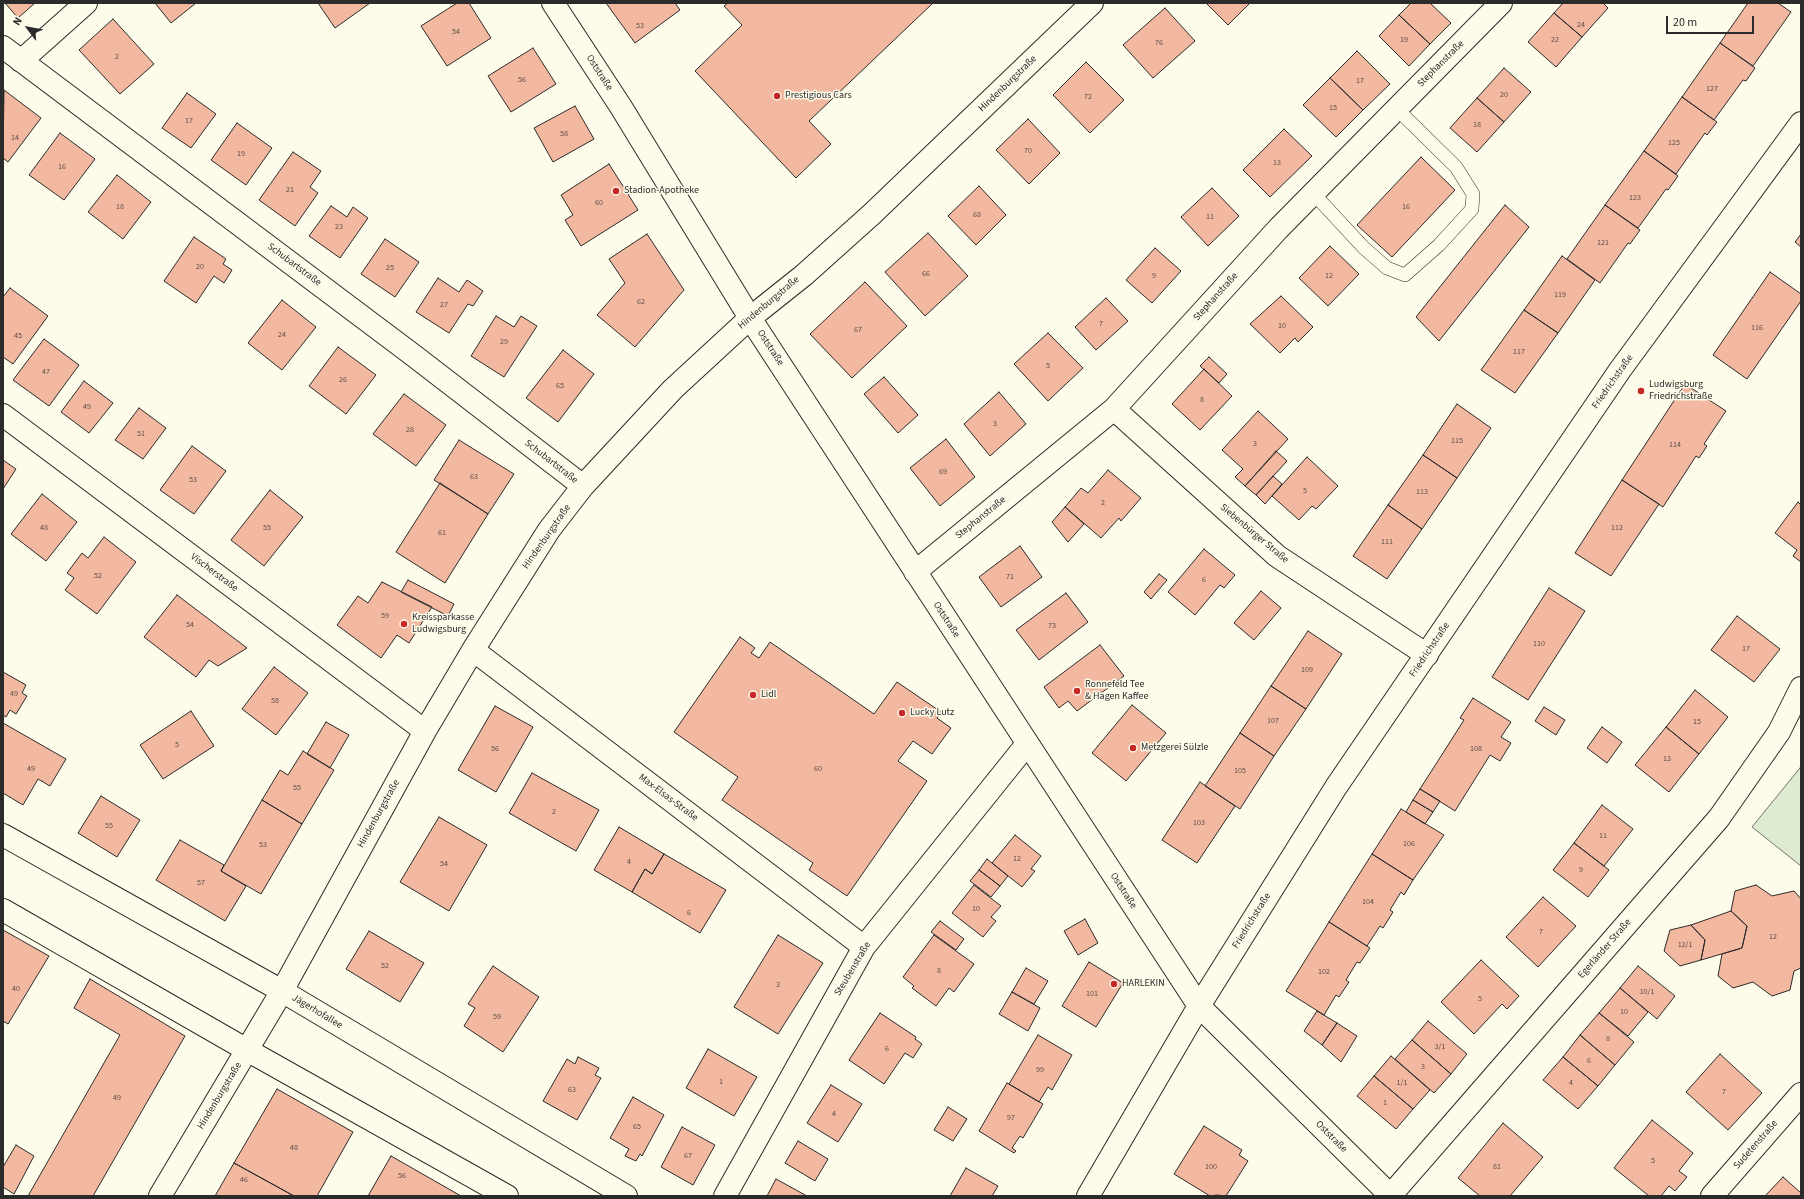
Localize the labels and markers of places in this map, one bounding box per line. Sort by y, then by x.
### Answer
place label: Prestigious Cars [785,90,852,102]
marker: Prestigious Cars [772,91,782,101]
place label: Stadion-Apotheke [624,185,699,197]
marker: Stadion-Apotheke [611,186,621,196]
place label: Ludwigsburg Friedrichstraße [1649,379,1712,402]
marker: Ludwigsburg Friedrichstraße [1636,386,1646,396]
place label: Kreissparkasse Ludwigsburg [412,612,474,636]
marker: Kreissparkasse Ludwigsburg [399,619,409,629]
place label: Ronnefeld Tee & Hagen Kaffee [1085,679,1148,702]
marker: Ronnefeld Tee & Hagen Kaffee [1072,686,1082,696]
place label: Lidl [761,689,776,701]
marker: Lidl [748,690,758,700]
place label: Lucky Lutz [910,707,954,719]
marker: Lucky Lutz [897,708,907,718]
place label: Metzgerei Sülzle [1141,742,1208,754]
marker: Metzgerei Sülzle [1128,743,1138,753]
place label: HARLEKIN [1122,978,1165,990]
marker: HARLEKIN [1109,979,1119,989]

